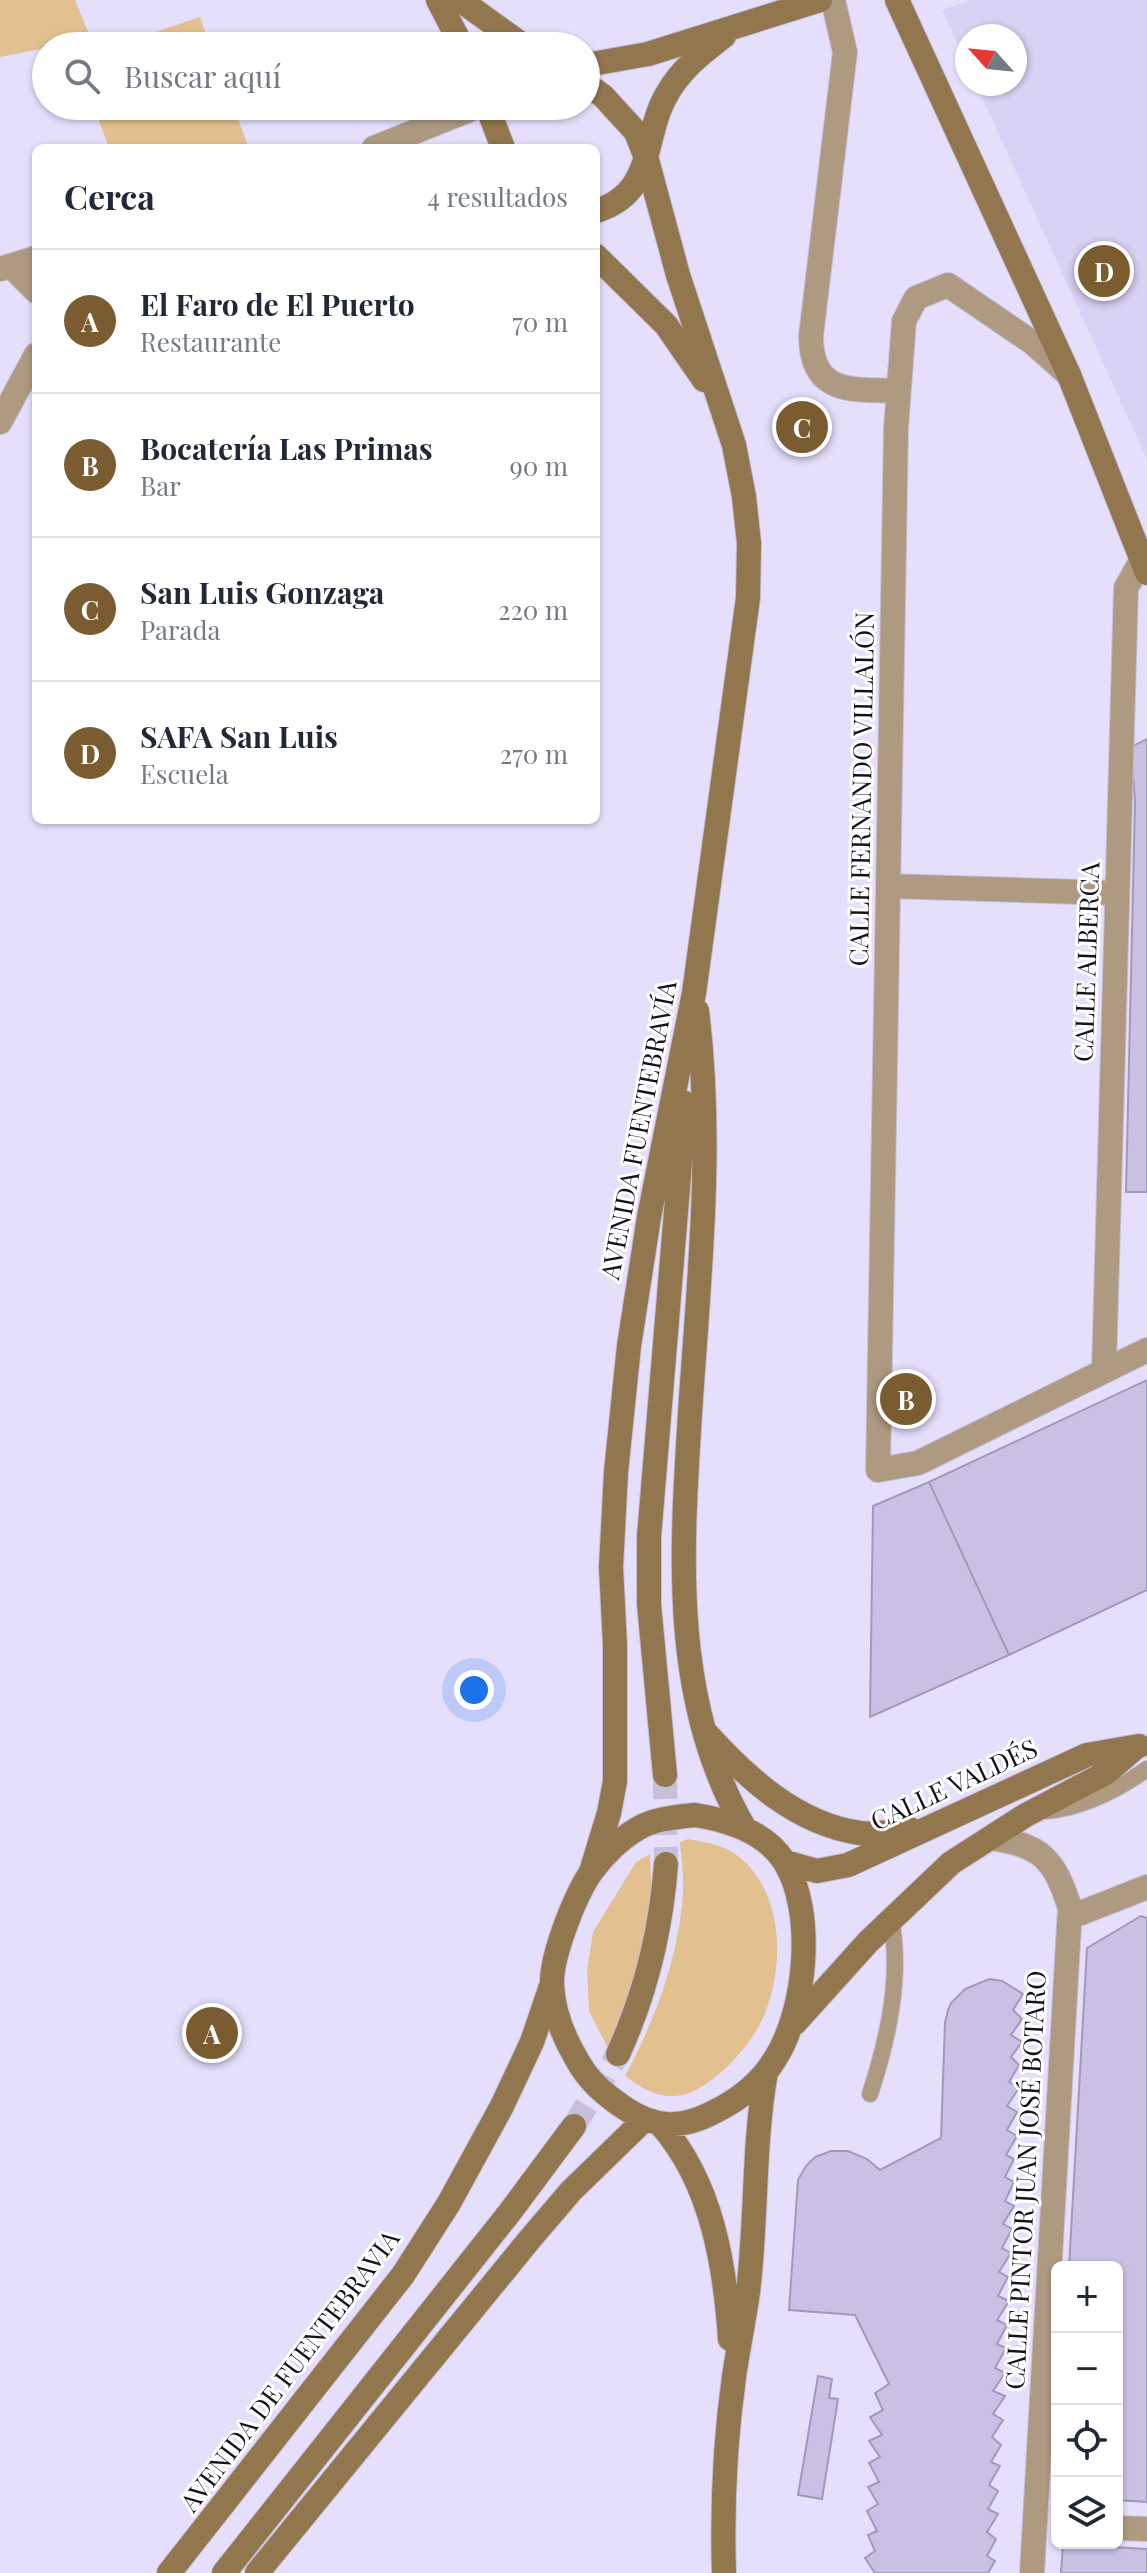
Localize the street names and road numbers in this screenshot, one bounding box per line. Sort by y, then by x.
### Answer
street label: CALLE FERNANDO VILLALÓN [840,611,881,967]
street label: CALLE ALBERCA [1065,861,1106,1062]
street label: AVENIDA FUENTEBRAVÍA [591,977,684,1283]
street label: CALLE VALDÉS [864,1730,1042,1838]
street label: CALLE PINTOR JUAN JOSÉ BOTARO [996,1969,1053,2390]
street label: AVENIDA DE FUENTEBRAVIA [171,2221,407,2519]

